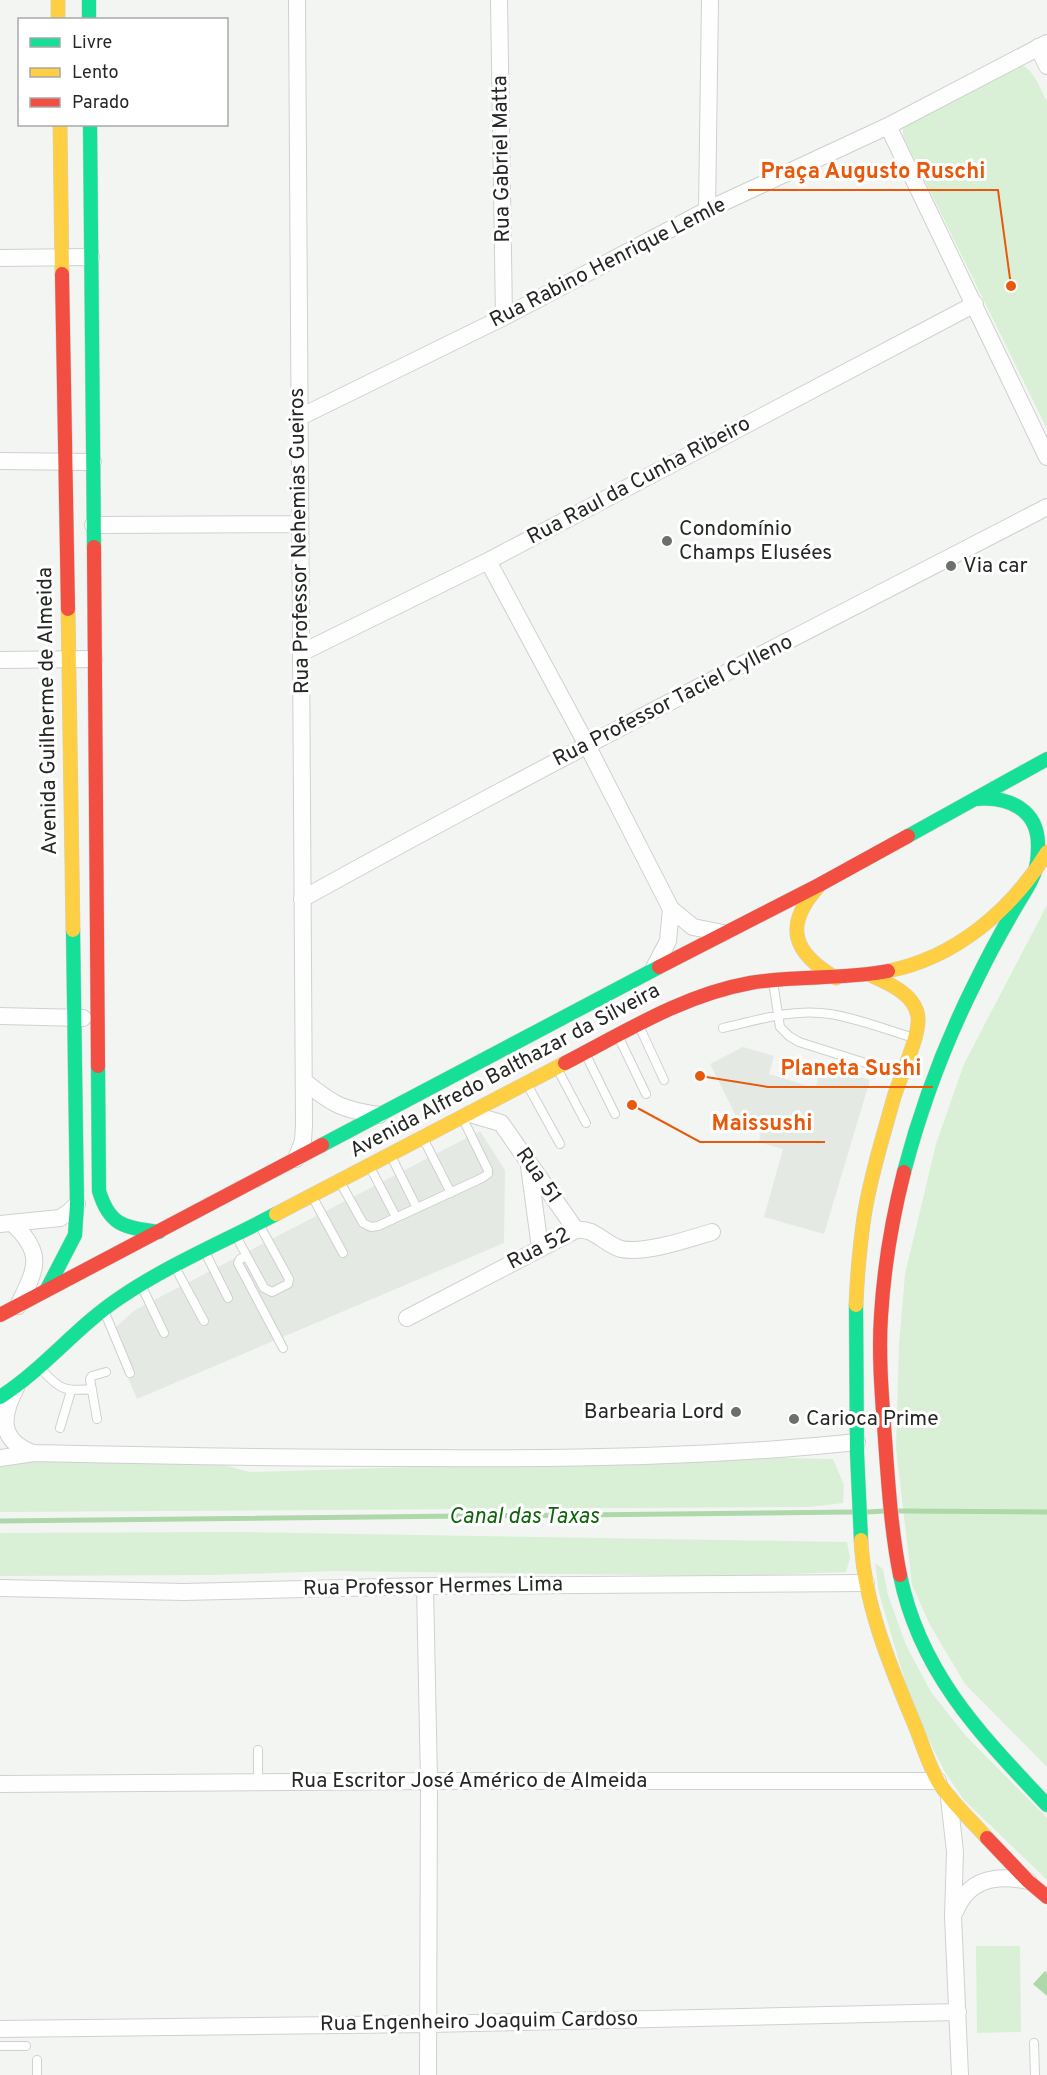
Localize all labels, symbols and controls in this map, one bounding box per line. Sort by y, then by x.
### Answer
legend [18,18,228,126]
text: Livre [72,32,112,55]
text: Lento [72,62,118,85]
street label: Rua Gabriel Matta [487,75,517,243]
text: Parado [72,92,129,115]
callout: Praça Augusto Ruschi [748,150,998,190]
text: Praça Augusto Ruschi [761,159,986,186]
street label: Rua Rabino Henrique Lemle [485,192,731,334]
street label: Rua Professor Nehemias Gueiros [284,388,316,694]
street label: Rua Raul da Cunha Ribeiro [523,411,755,551]
place label: Condomínio Champs Elusées [679,516,832,567]
marker: Condomínio Champs Elusées [660,534,674,548]
place label: Via car [963,553,1028,580]
marker: Via car [944,559,958,573]
street label: Avenida Guilherme de Almeida [32,567,64,855]
street label: Rua Professor Taciel Cylleno [549,629,797,773]
street label: Avenida Alfredo Balthazar da Silveira [345,978,665,1164]
callout: Planeta Sushi [768,1047,933,1087]
text: Planeta Sushi [781,1056,921,1083]
callout: Maissushi [700,1102,825,1142]
text: Maissushi [712,1111,812,1138]
street label: Rua 51 [509,1143,567,1209]
street label: Rua 52 [503,1222,575,1276]
place label: Barbearia Lord [584,1399,724,1426]
marker: Barbearia Lord [729,1405,743,1419]
place label: Carioca Prime [806,1406,939,1433]
marker: Carioca Prime [787,1412,801,1426]
water label: Canal das Taxas [449,1504,600,1531]
street label: Rua Professor Hermes Lima [303,1571,563,1603]
street label: Rua Escritor José Américo de Almeida [291,1768,647,1795]
street label: Rua Engenheiro Joaquim Cardoso [320,2006,638,2038]

